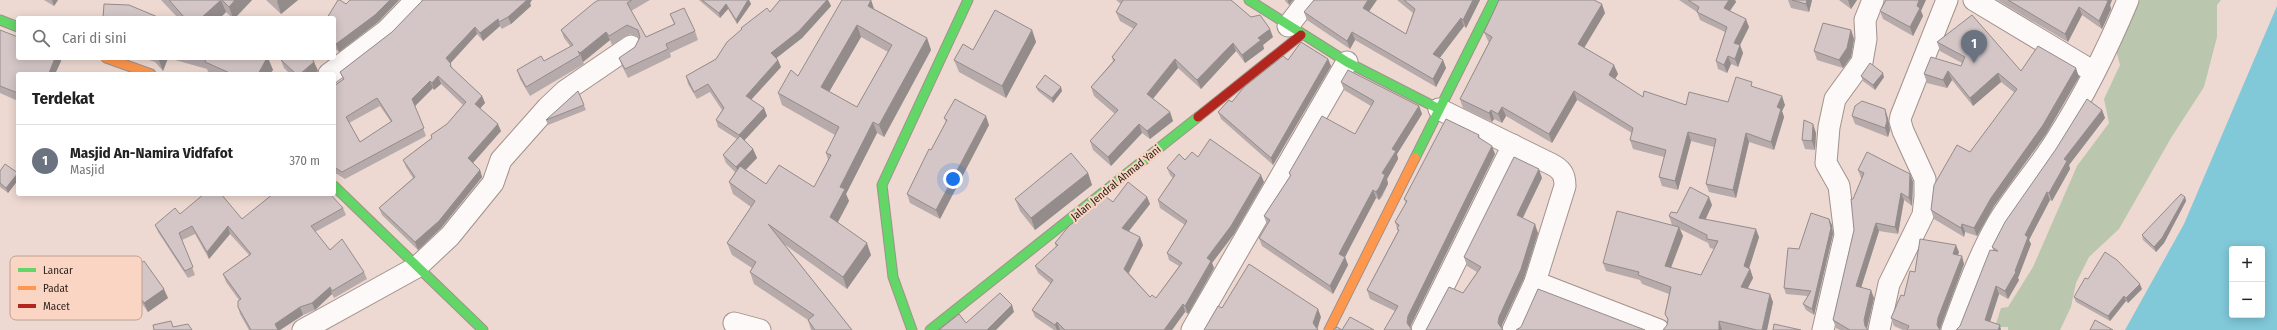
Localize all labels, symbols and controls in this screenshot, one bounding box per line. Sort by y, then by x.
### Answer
search box [16,16,336,60]
icon: search [30,27,52,49]
text: Cari di sini [62,29,127,47]
pin: 1 [1961,30,1987,63]
text: Terdekat [32,88,94,109]
street label: Jalan Jendral Ahmad Yani [1068,143,1164,223]
text: Masjid An-Namira Vidfafot [70,144,233,162]
text: 1 [42,153,48,168]
text: 370 m [289,153,320,168]
text: Masjid [70,162,105,177]
your location [943,169,963,189]
map controls [2229,246,2265,318]
button: + [2229,246,2265,282]
legend [10,256,142,320]
text: Lancar [43,264,73,277]
text: Padat [43,282,69,295]
button: − [2229,282,2265,318]
text: Macet [43,300,70,313]

